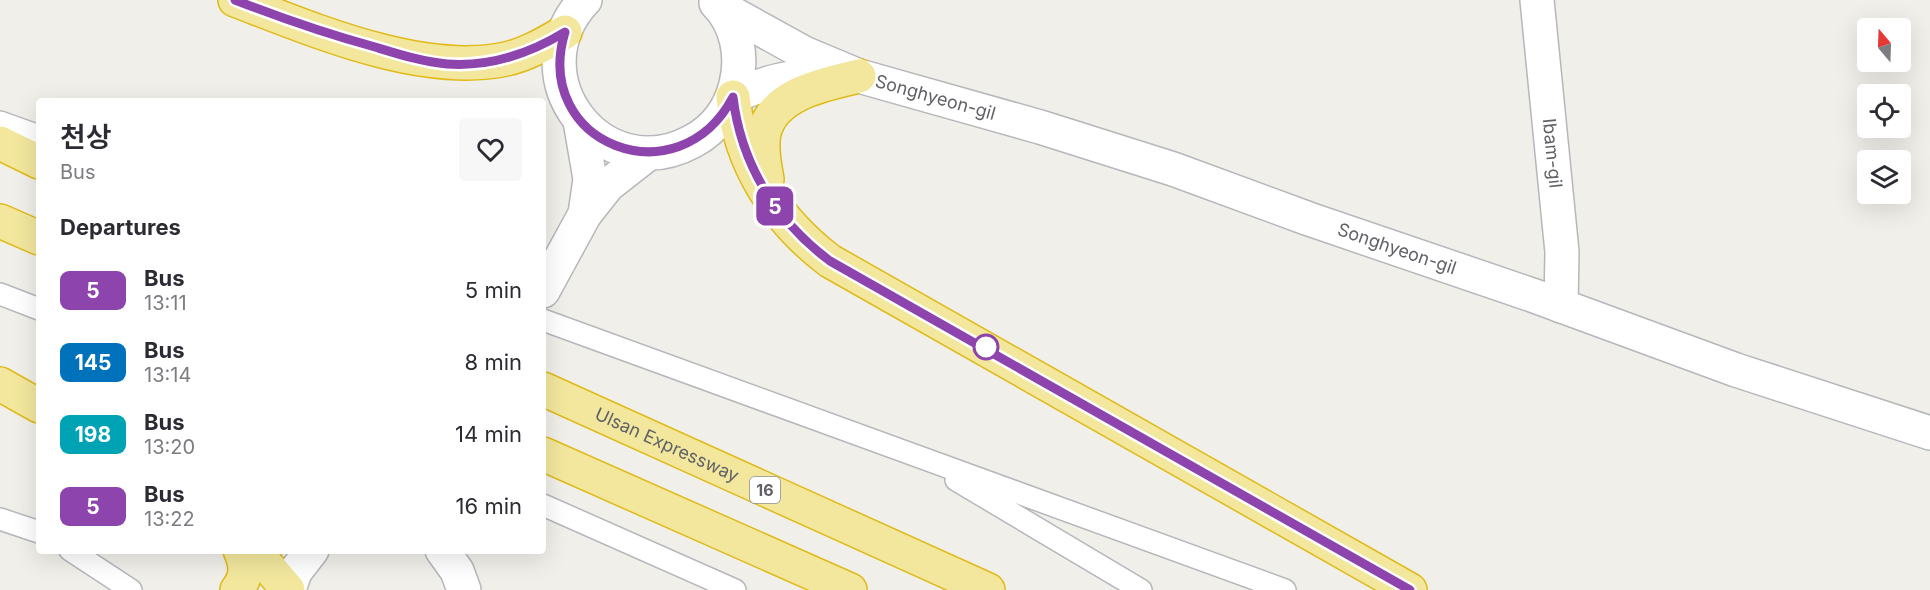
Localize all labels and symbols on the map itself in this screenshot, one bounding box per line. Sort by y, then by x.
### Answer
north arrow [1857,18,1911,72]
street label: Songhyeon-gil [873,70,998,124]
street label: Ibam-gil [1539,117,1567,189]
line badge: 5 [756,186,794,226]
street label: Songhyeon-gil [1335,219,1459,278]
unlabelled marker [973,334,999,360]
street label: Ulsan Expressway [592,403,742,486]
road number: 16 [750,477,780,503]

